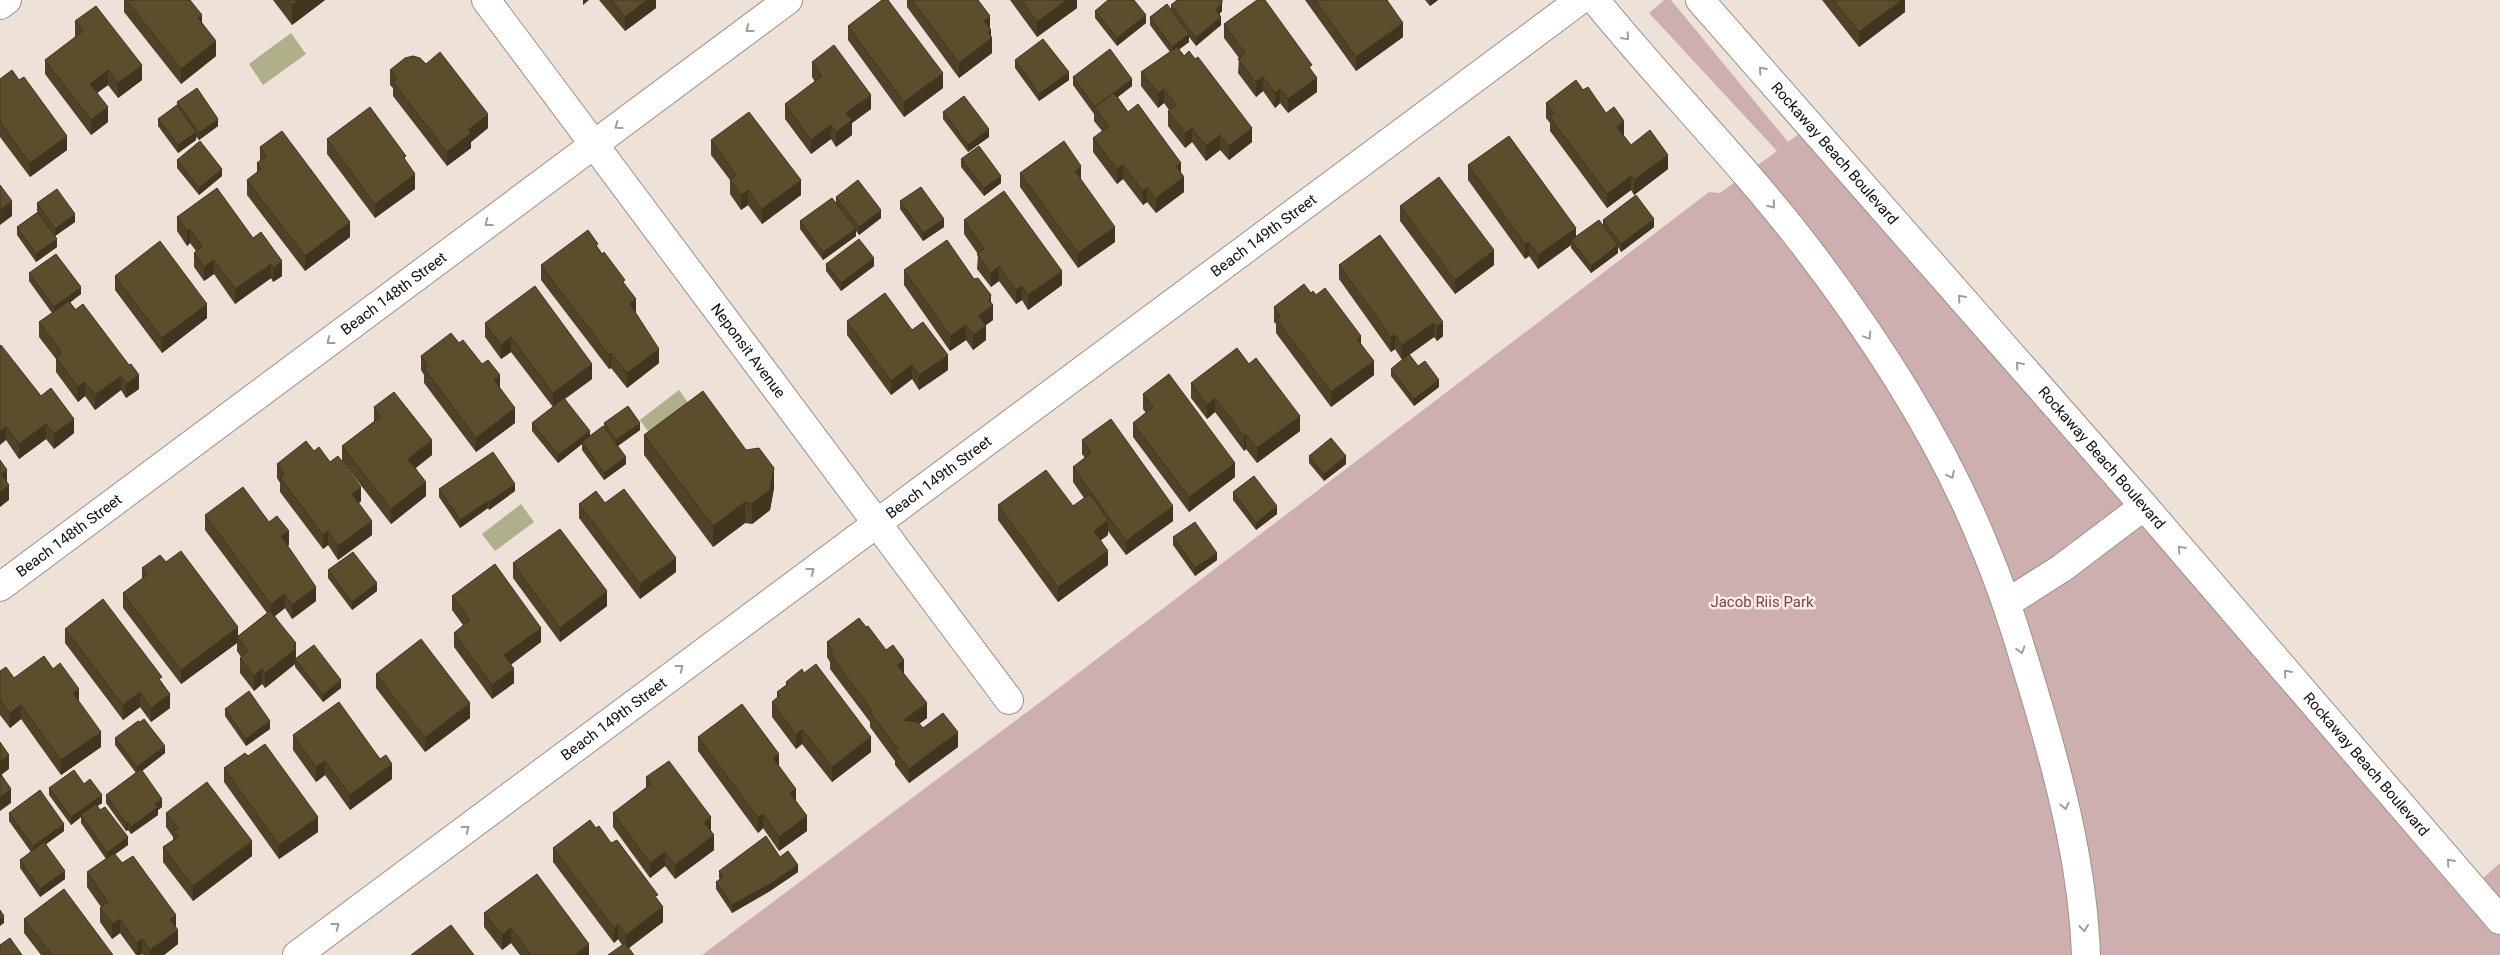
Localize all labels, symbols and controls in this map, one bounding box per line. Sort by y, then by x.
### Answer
one-way arrow [745,23,755,32]
one-way arrow [1620,32,1629,41]
one-way arrow [1759,67,1768,76]
street label: Rockaway Beach Boulevard [1767,78,1902,228]
one-way arrow [614,120,624,129]
street label: Beach 149th Street [1207,190,1320,281]
one-way arrow [1767,199,1776,208]
one-way arrow [484,217,494,226]
street label: Beach 148th Street [337,248,450,339]
one-way arrow [1958,295,1967,304]
street label: Neponsit Avenue [707,300,789,402]
one-way arrow [1862,330,1871,339]
one-way arrow [326,335,336,344]
one-way arrow [2016,362,2024,371]
street label: Rockaway Beach Boulevard [2034,383,2169,533]
street label: Beach 149th Street [882,432,995,523]
one-way arrow [1945,470,1956,479]
street label: Beach 148th Street [13,490,125,581]
one-way arrow [2178,546,2187,555]
one-way arrow [805,568,815,577]
park label: Jacob Riis Park [1710,593,1814,611]
one-way arrow [2016,645,2026,653]
one-way arrow [674,666,683,674]
one-way arrow [2283,669,2292,678]
street label: Beach 149th Street [557,674,670,764]
street label: Rockaway Beach Boulevard [2300,689,2433,840]
one-way arrow [2059,802,2070,811]
one-way arrow [460,826,469,834]
one-way arrow [2446,859,2455,868]
one-way arrow [330,923,340,932]
one-way arrow [2078,924,2089,932]

